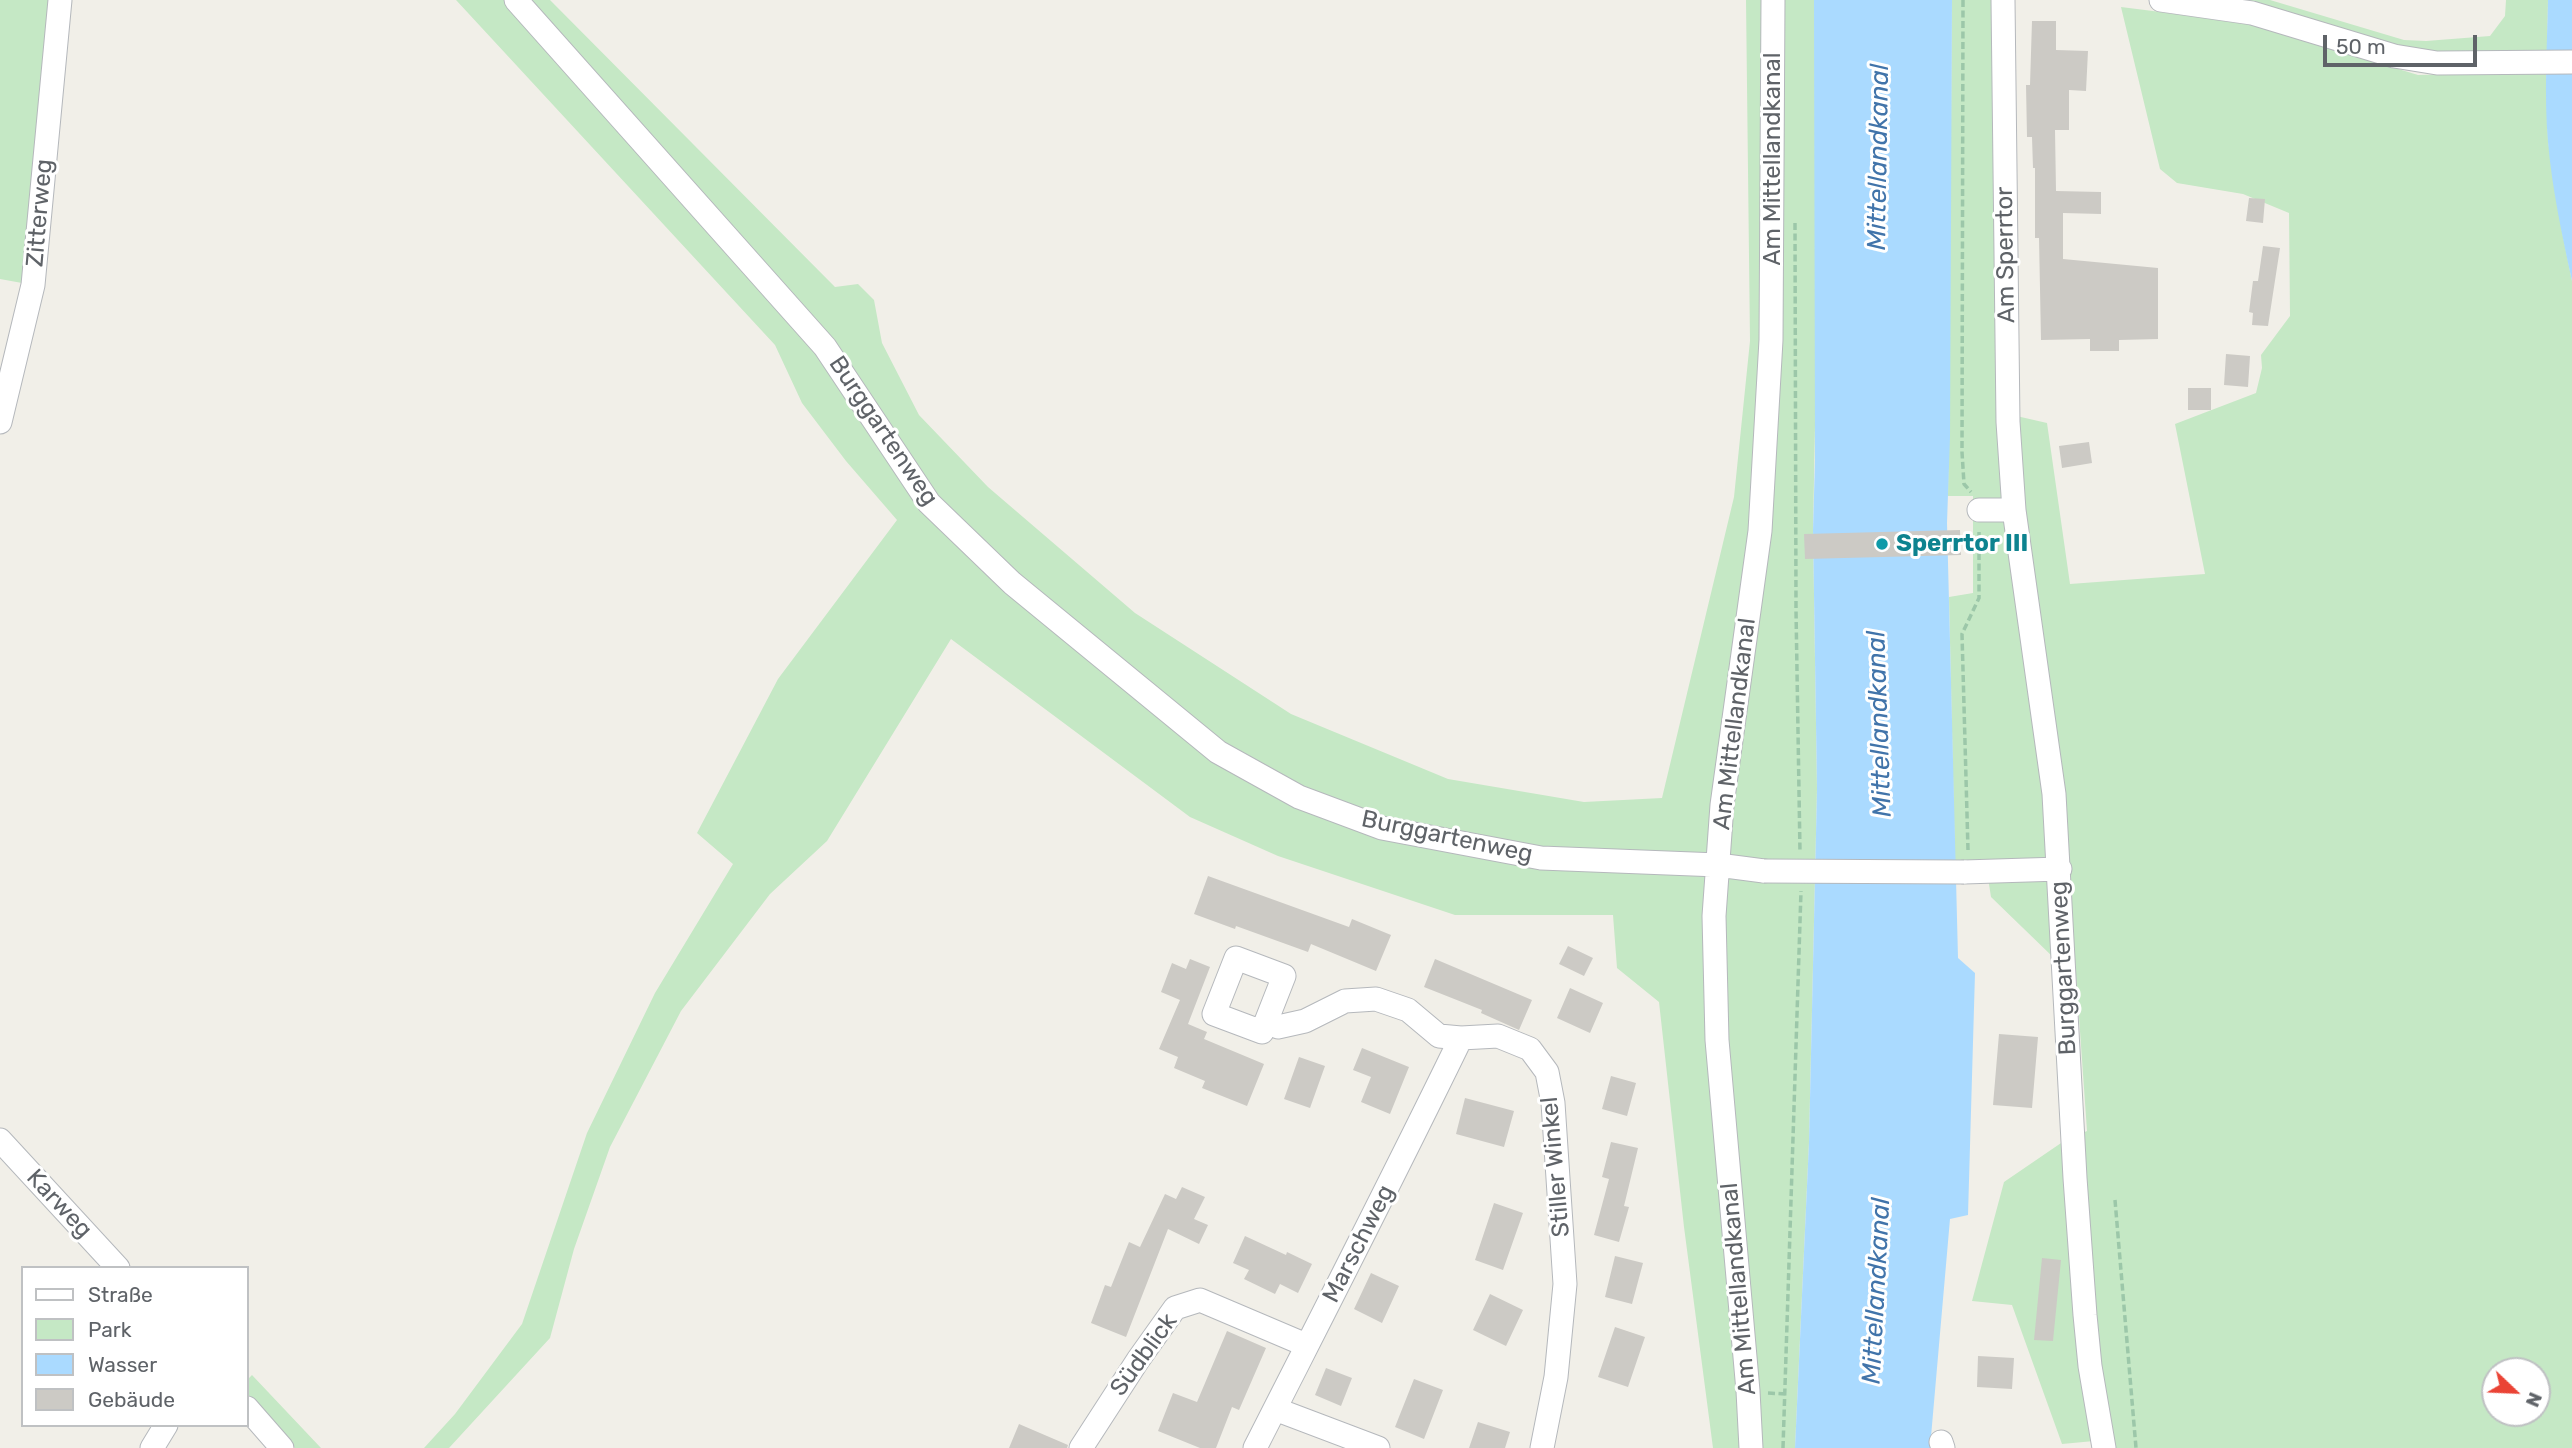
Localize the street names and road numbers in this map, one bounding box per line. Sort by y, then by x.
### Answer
street label: Am Mittellandkanal [1759,52,1787,266]
street label: Zitterweg [21,158,59,268]
street label: Am Sperrtor [1990,187,2022,323]
street label: Burggartenweg [822,351,944,511]
street label: Am Mittellandkanal [1708,616,1762,832]
street label: Burggartenweg [1359,805,1535,869]
street label: Burggartenweg [2045,880,2083,1056]
street label: Stiller Winkel [1536,1096,1576,1238]
street label: Karweg [20,1164,98,1244]
street label: Marschweg [1317,1180,1401,1308]
street label: Am Mittellandkanal [1715,1182,1763,1396]
street label: Südblick [1104,1308,1184,1402]

